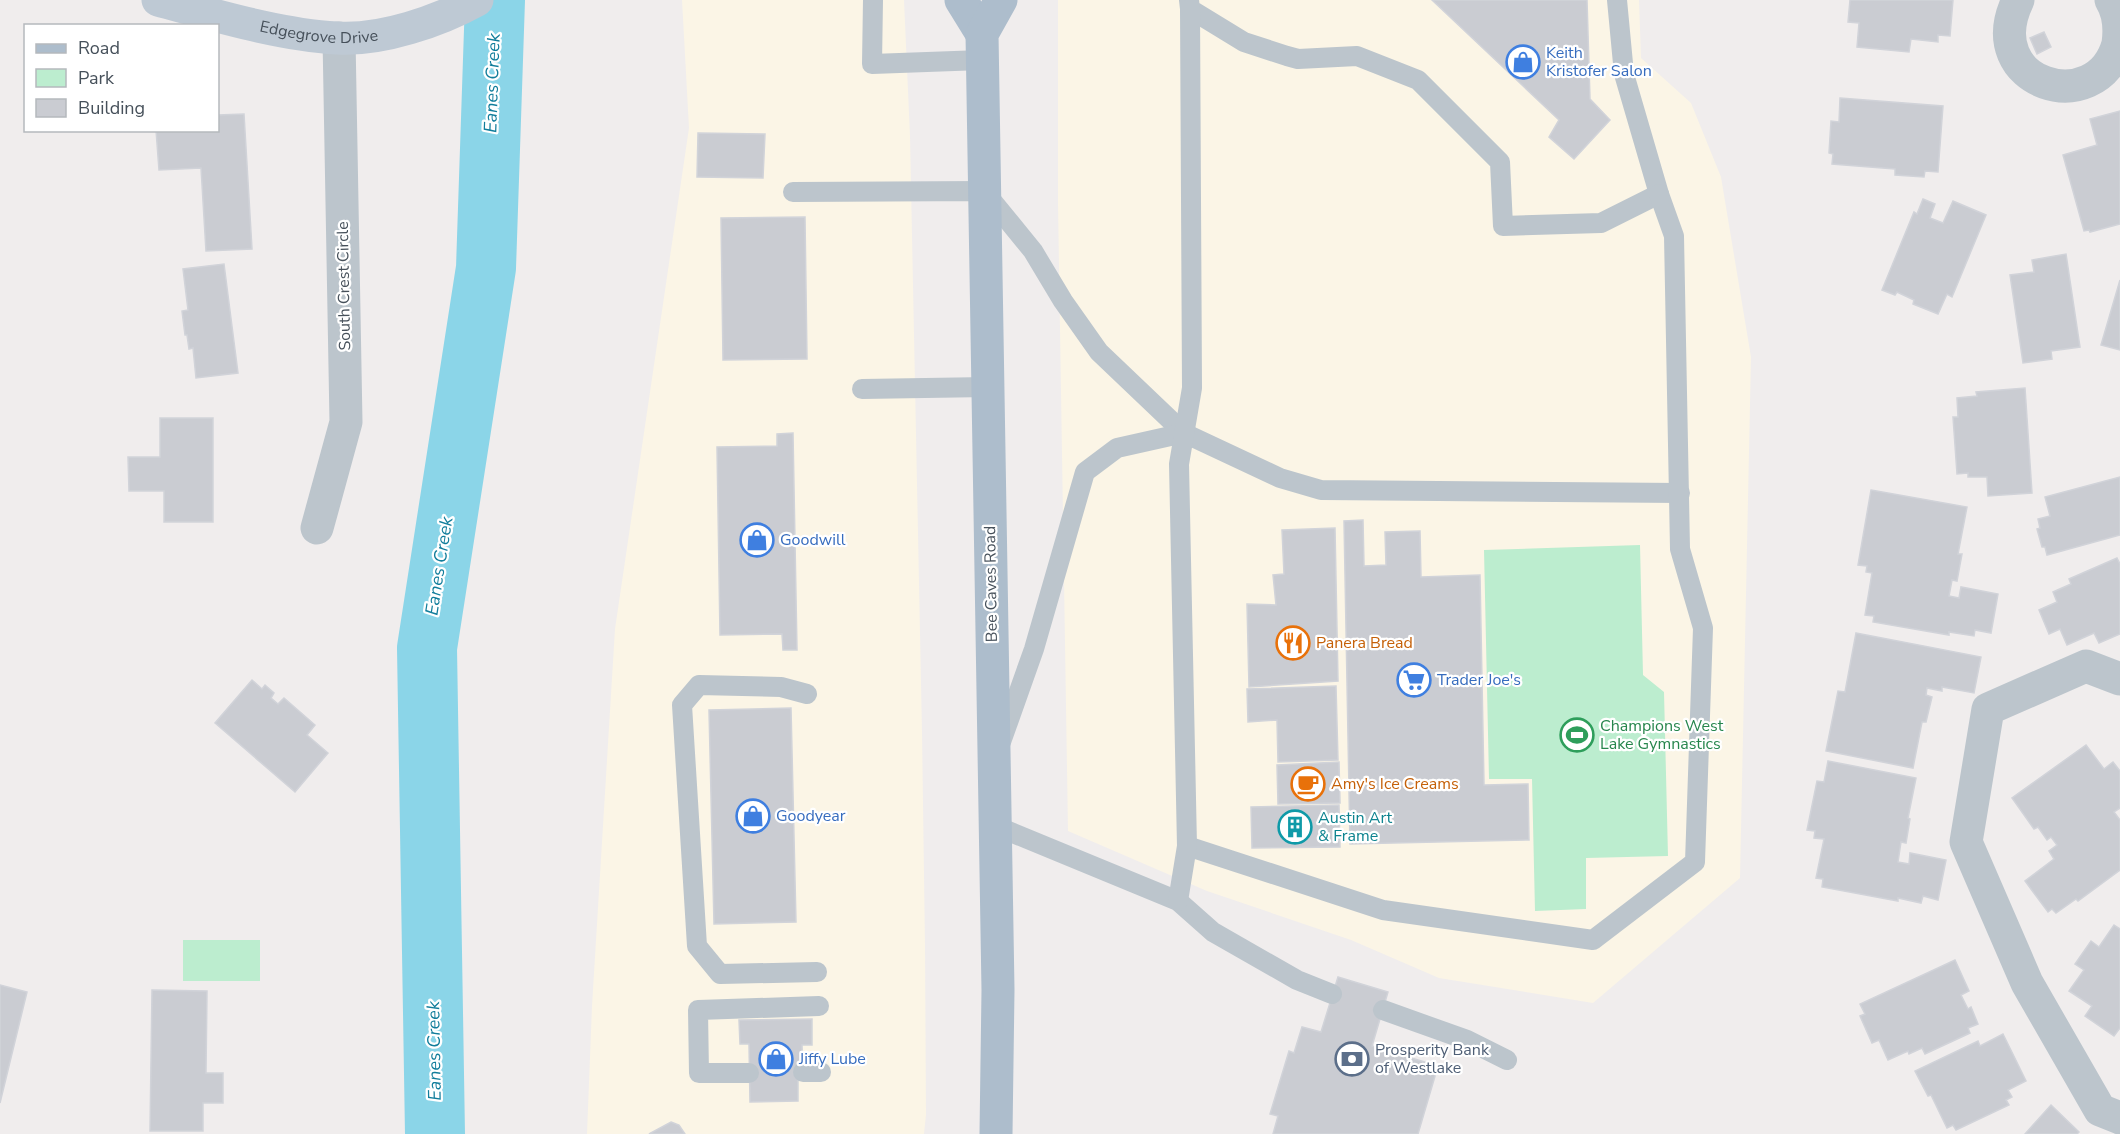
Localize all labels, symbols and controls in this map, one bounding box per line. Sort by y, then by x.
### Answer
street label: Edgegrove Drive [258,16,380,49]
legend [24,24,219,132]
water label: Eanes Creek [478,32,506,133]
text: Road [78,36,120,60]
place label: Keith Kristofer Salon [1546,42,1652,82]
shop icon: Keith Kristofer Salon [1505,44,1541,80]
text: Park [78,66,115,90]
text: Building [78,96,145,120]
street label: South Crest Circle [332,221,356,351]
water label: Eanes Creek [419,514,459,617]
shop icon: Goodwill [739,522,775,558]
street label: Bee Caves Road [979,526,1003,642]
place label: Goodwill [780,529,846,551]
restaurant icon: Panera Bread [1275,625,1311,661]
place label: Panera Bread [1316,632,1413,654]
supermarket icon: Trader Joe's [1396,662,1432,698]
place label: Trader Joe's [1437,669,1521,691]
place label: Champions West Lake Gymnastics [1600,715,1724,755]
sports icon: Champions West Lake Gymnastics [1559,717,1595,753]
cafe icon: Amy's Ice Creams [1290,766,1326,802]
place label: Amy's Ice Creams [1331,773,1459,795]
shop icon: Goodyear [735,798,771,834]
place label: Goodyear [776,805,846,827]
place label: Austin Art & Frame [1318,807,1393,847]
building icon: Austin Art & Frame [1277,809,1313,845]
water label: Eanes Creek [421,1000,447,1101]
place label: Prosperity Bank of Westlake [1375,1039,1490,1079]
shop icon: Jiffy Lube [758,1041,794,1077]
bank icon: Prosperity Bank of Westlake [1334,1041,1370,1077]
place label: Jiffy Lube [798,1048,866,1070]

